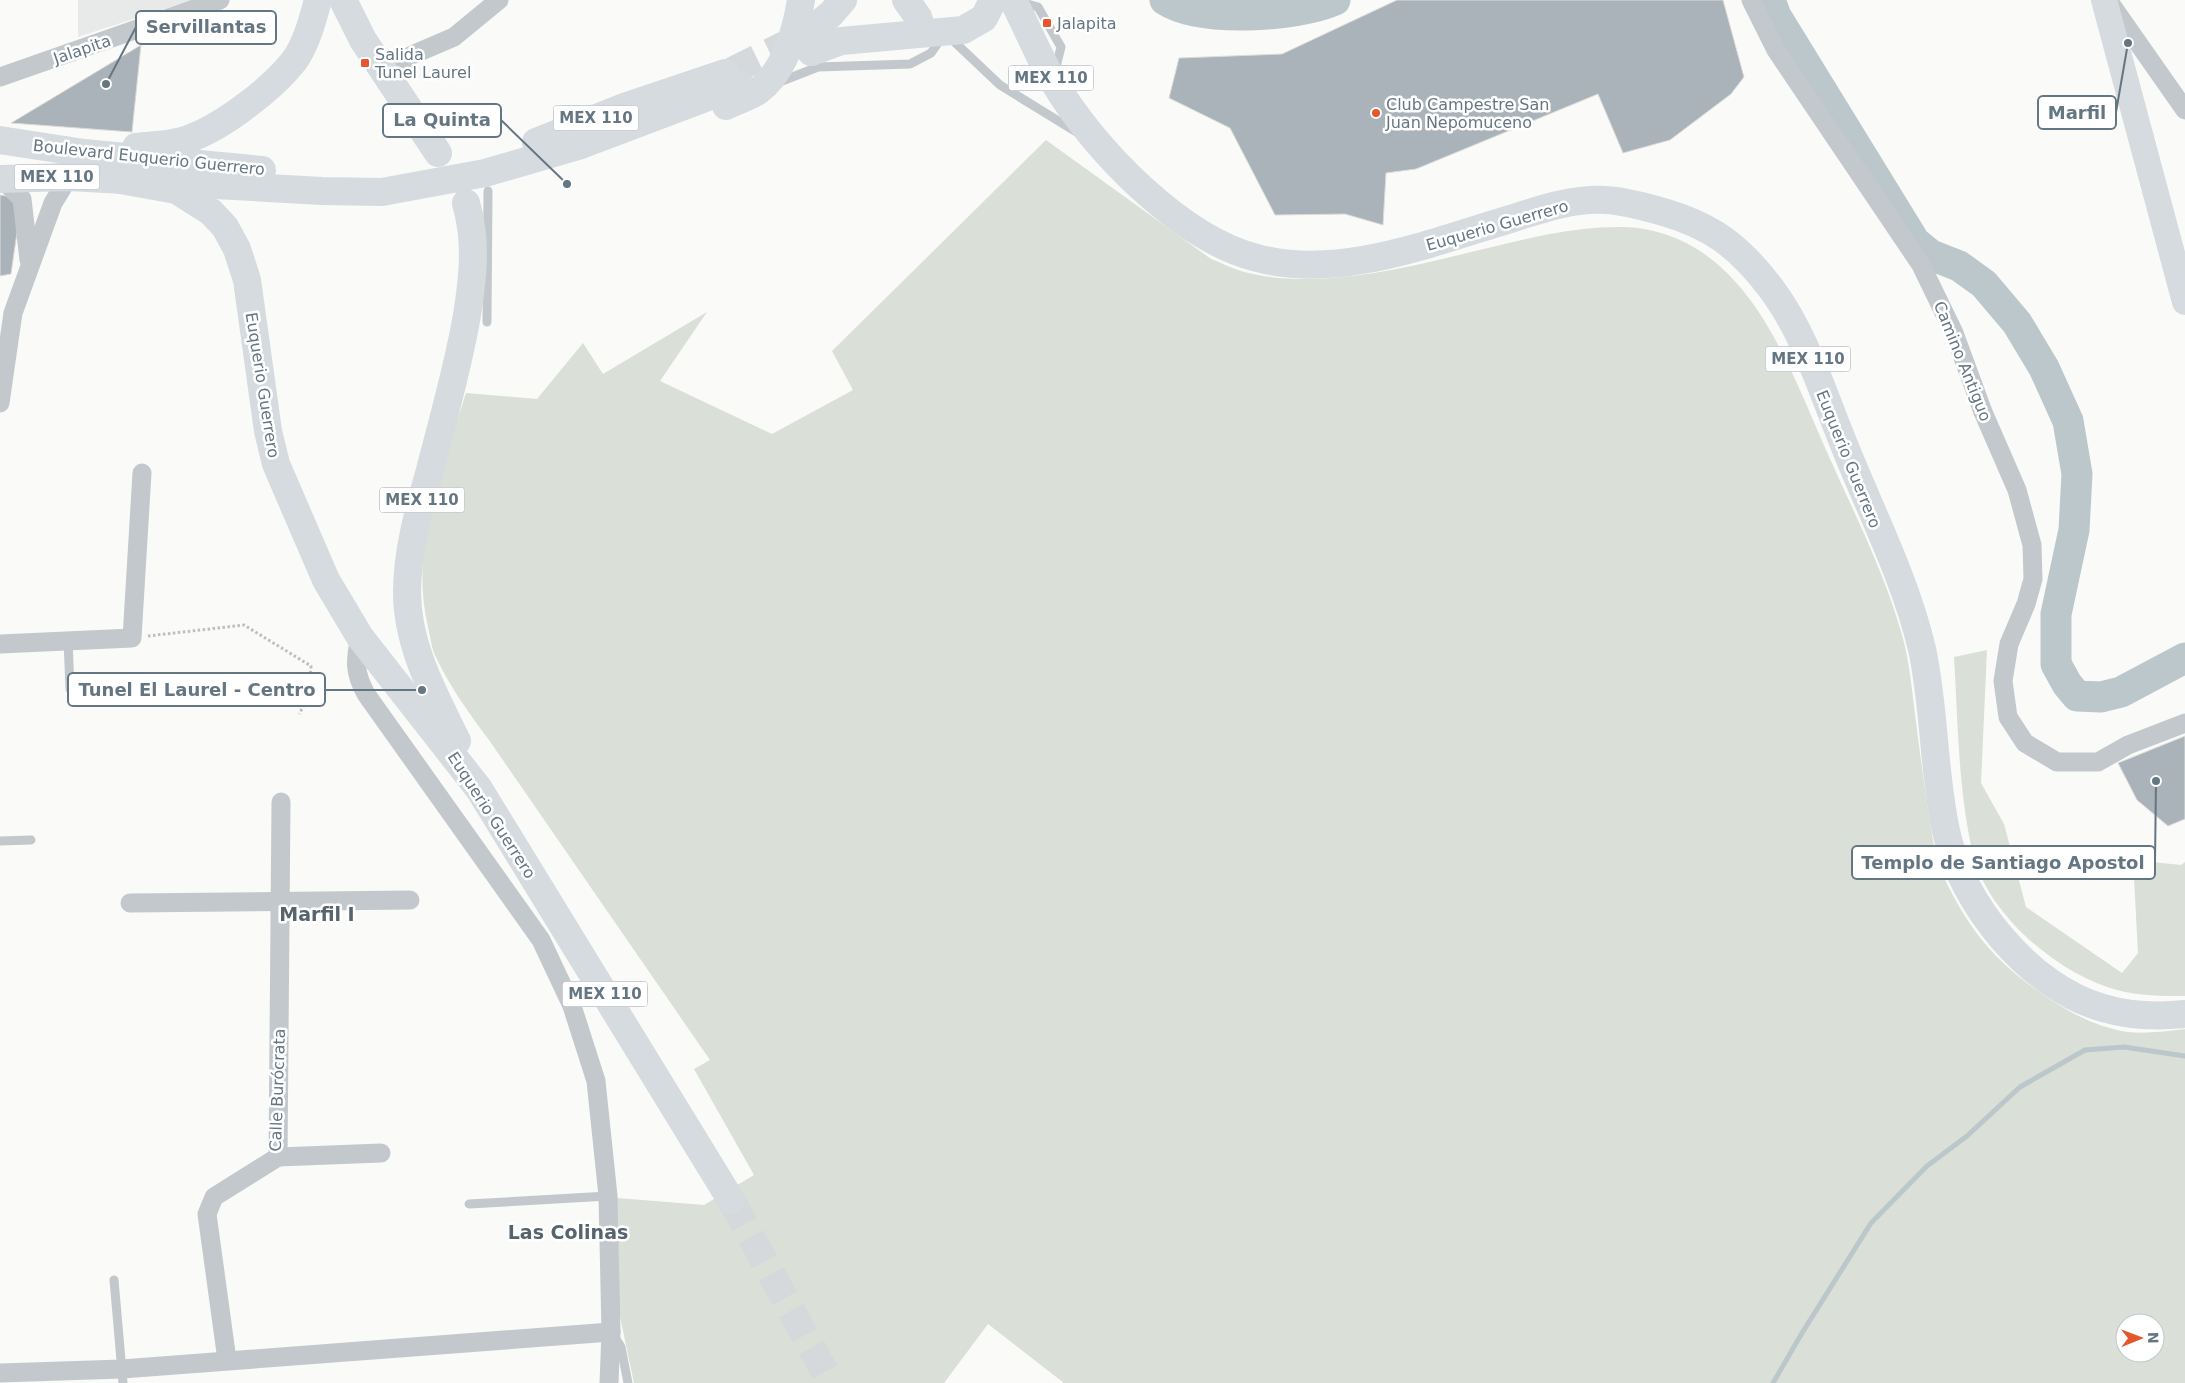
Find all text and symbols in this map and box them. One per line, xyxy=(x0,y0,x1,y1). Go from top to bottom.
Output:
callout: Servillantas xyxy=(136,11,276,44)
place label: Jalapita xyxy=(1056,14,1116,33)
text: Servillantas xyxy=(146,16,266,37)
marker: Jalapita xyxy=(1041,17,1053,29)
street label: Jalapita xyxy=(50,31,113,68)
place label: Salida Tunel Laurel xyxy=(374,45,471,82)
marker: Salida Tunel Laurel xyxy=(359,57,371,69)
road number: MEX 110 xyxy=(1008,66,1094,90)
place label: Club Campestre San Juan Nepomuceno xyxy=(1385,95,1549,132)
callout: Marfil xyxy=(2038,96,2116,129)
text: Marfil xyxy=(2048,102,2106,123)
callout: La Quinta xyxy=(383,104,501,137)
road number: MEX 110 xyxy=(554,106,638,130)
marker: Club Campestre San Juan Nepomuceno xyxy=(1370,107,1382,119)
text: La Quinta xyxy=(393,109,491,130)
street label: Boulevard Euquerio Guerrero xyxy=(32,136,266,179)
road number: MEX 110 xyxy=(15,164,100,190)
street label: Euquerio Guerrero xyxy=(1424,196,1570,255)
street label: Camino Antiguo xyxy=(1930,298,1995,424)
street label: Euquerio Guerrero xyxy=(242,311,283,459)
road number: MEX 110 xyxy=(1766,346,1850,372)
street label: Euquerio Guerrero xyxy=(1812,387,1885,531)
road number: MEX 110 xyxy=(380,488,464,512)
callout: Tunel El Laurel - Centro xyxy=(68,673,325,706)
text: Tunel El Laurel - Centro xyxy=(78,679,316,700)
street label: Euquerio Guerrero xyxy=(444,748,540,882)
callout: Templo de Santiago Apostol xyxy=(1852,846,2155,879)
text: Templo de Santiago Apostol xyxy=(1861,852,2145,873)
district label: Marfil I xyxy=(279,903,355,925)
road number: MEX 110 xyxy=(562,982,648,1006)
street label: Calle Burócrata xyxy=(266,1028,289,1152)
district label: Las Colinas xyxy=(508,1221,628,1243)
north arrow xyxy=(2115,1313,2165,1363)
text: N xyxy=(2145,1332,2161,1344)

